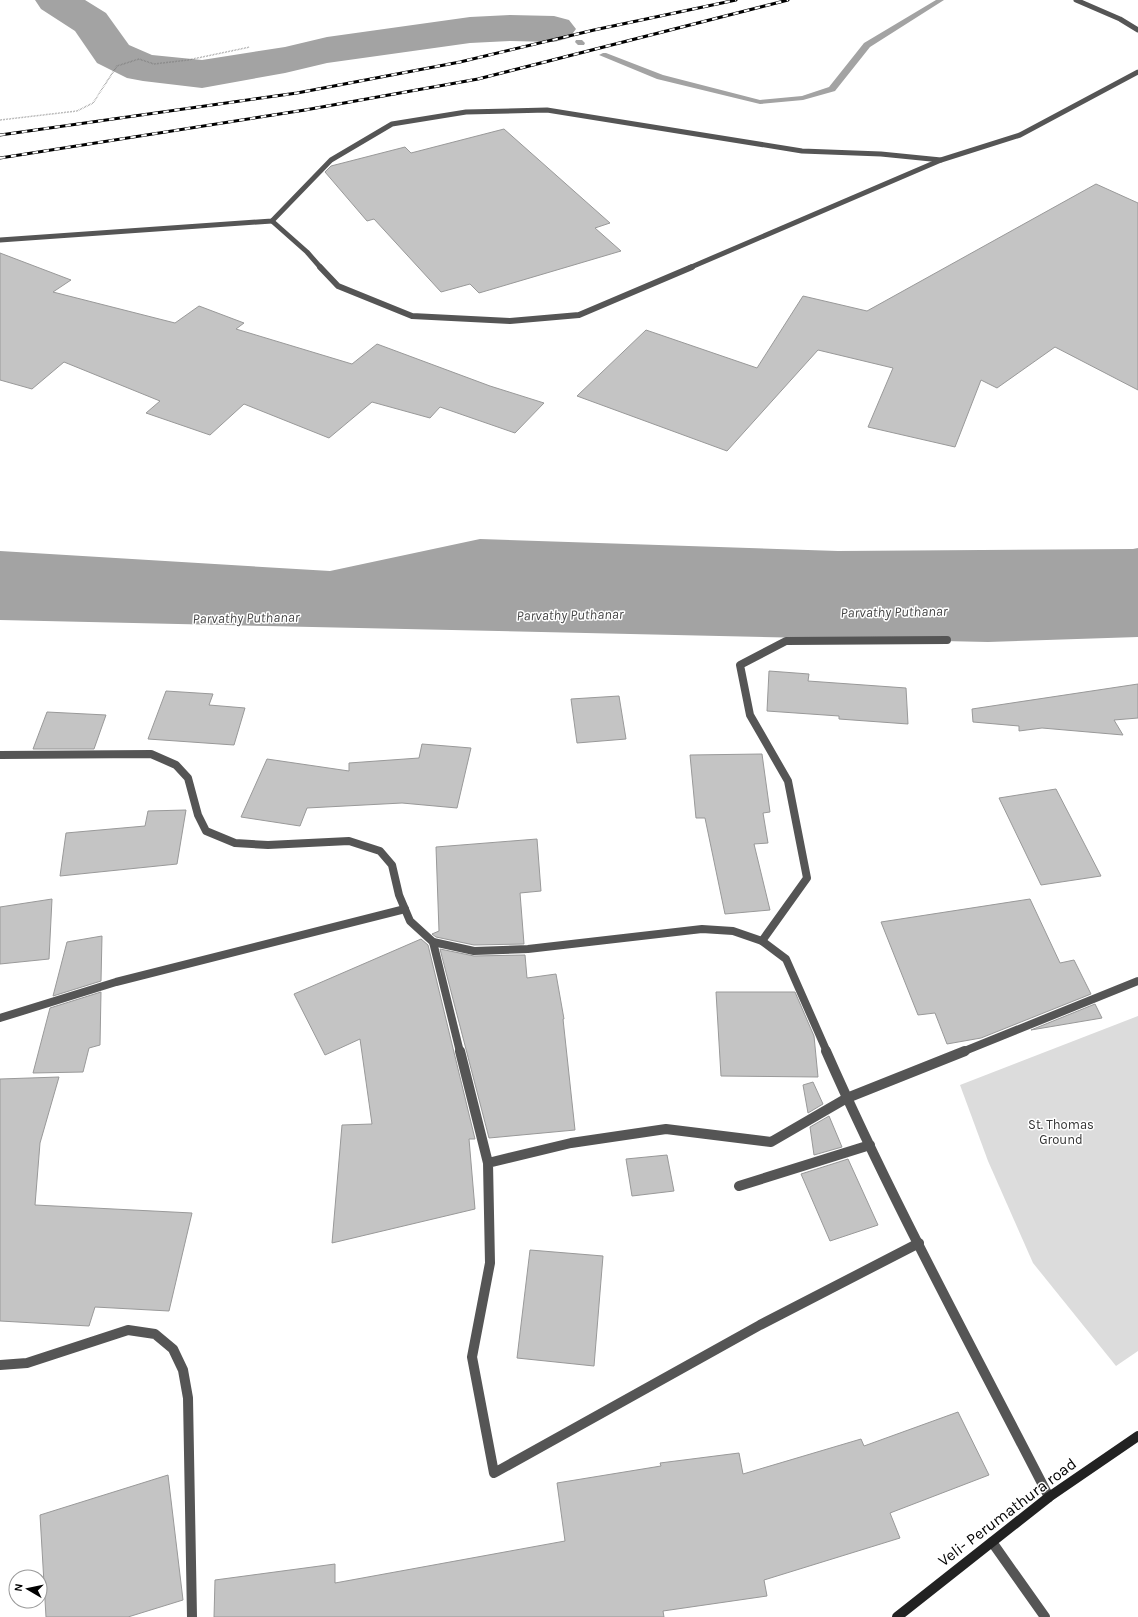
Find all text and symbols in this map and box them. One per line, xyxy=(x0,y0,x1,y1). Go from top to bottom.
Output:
water label: Parvathy Puthanar xyxy=(840,603,949,621)
water label: Parvathy Puthanar xyxy=(516,606,625,624)
water label: Parvathy Puthanar xyxy=(192,609,301,627)
park label: St. Thomas Ground xyxy=(1028,1117,1094,1147)
street label: Veli- Perumathura road xyxy=(934,1454,1080,1570)
north arrow xyxy=(8,1569,48,1609)
text: N xyxy=(12,1583,26,1592)

